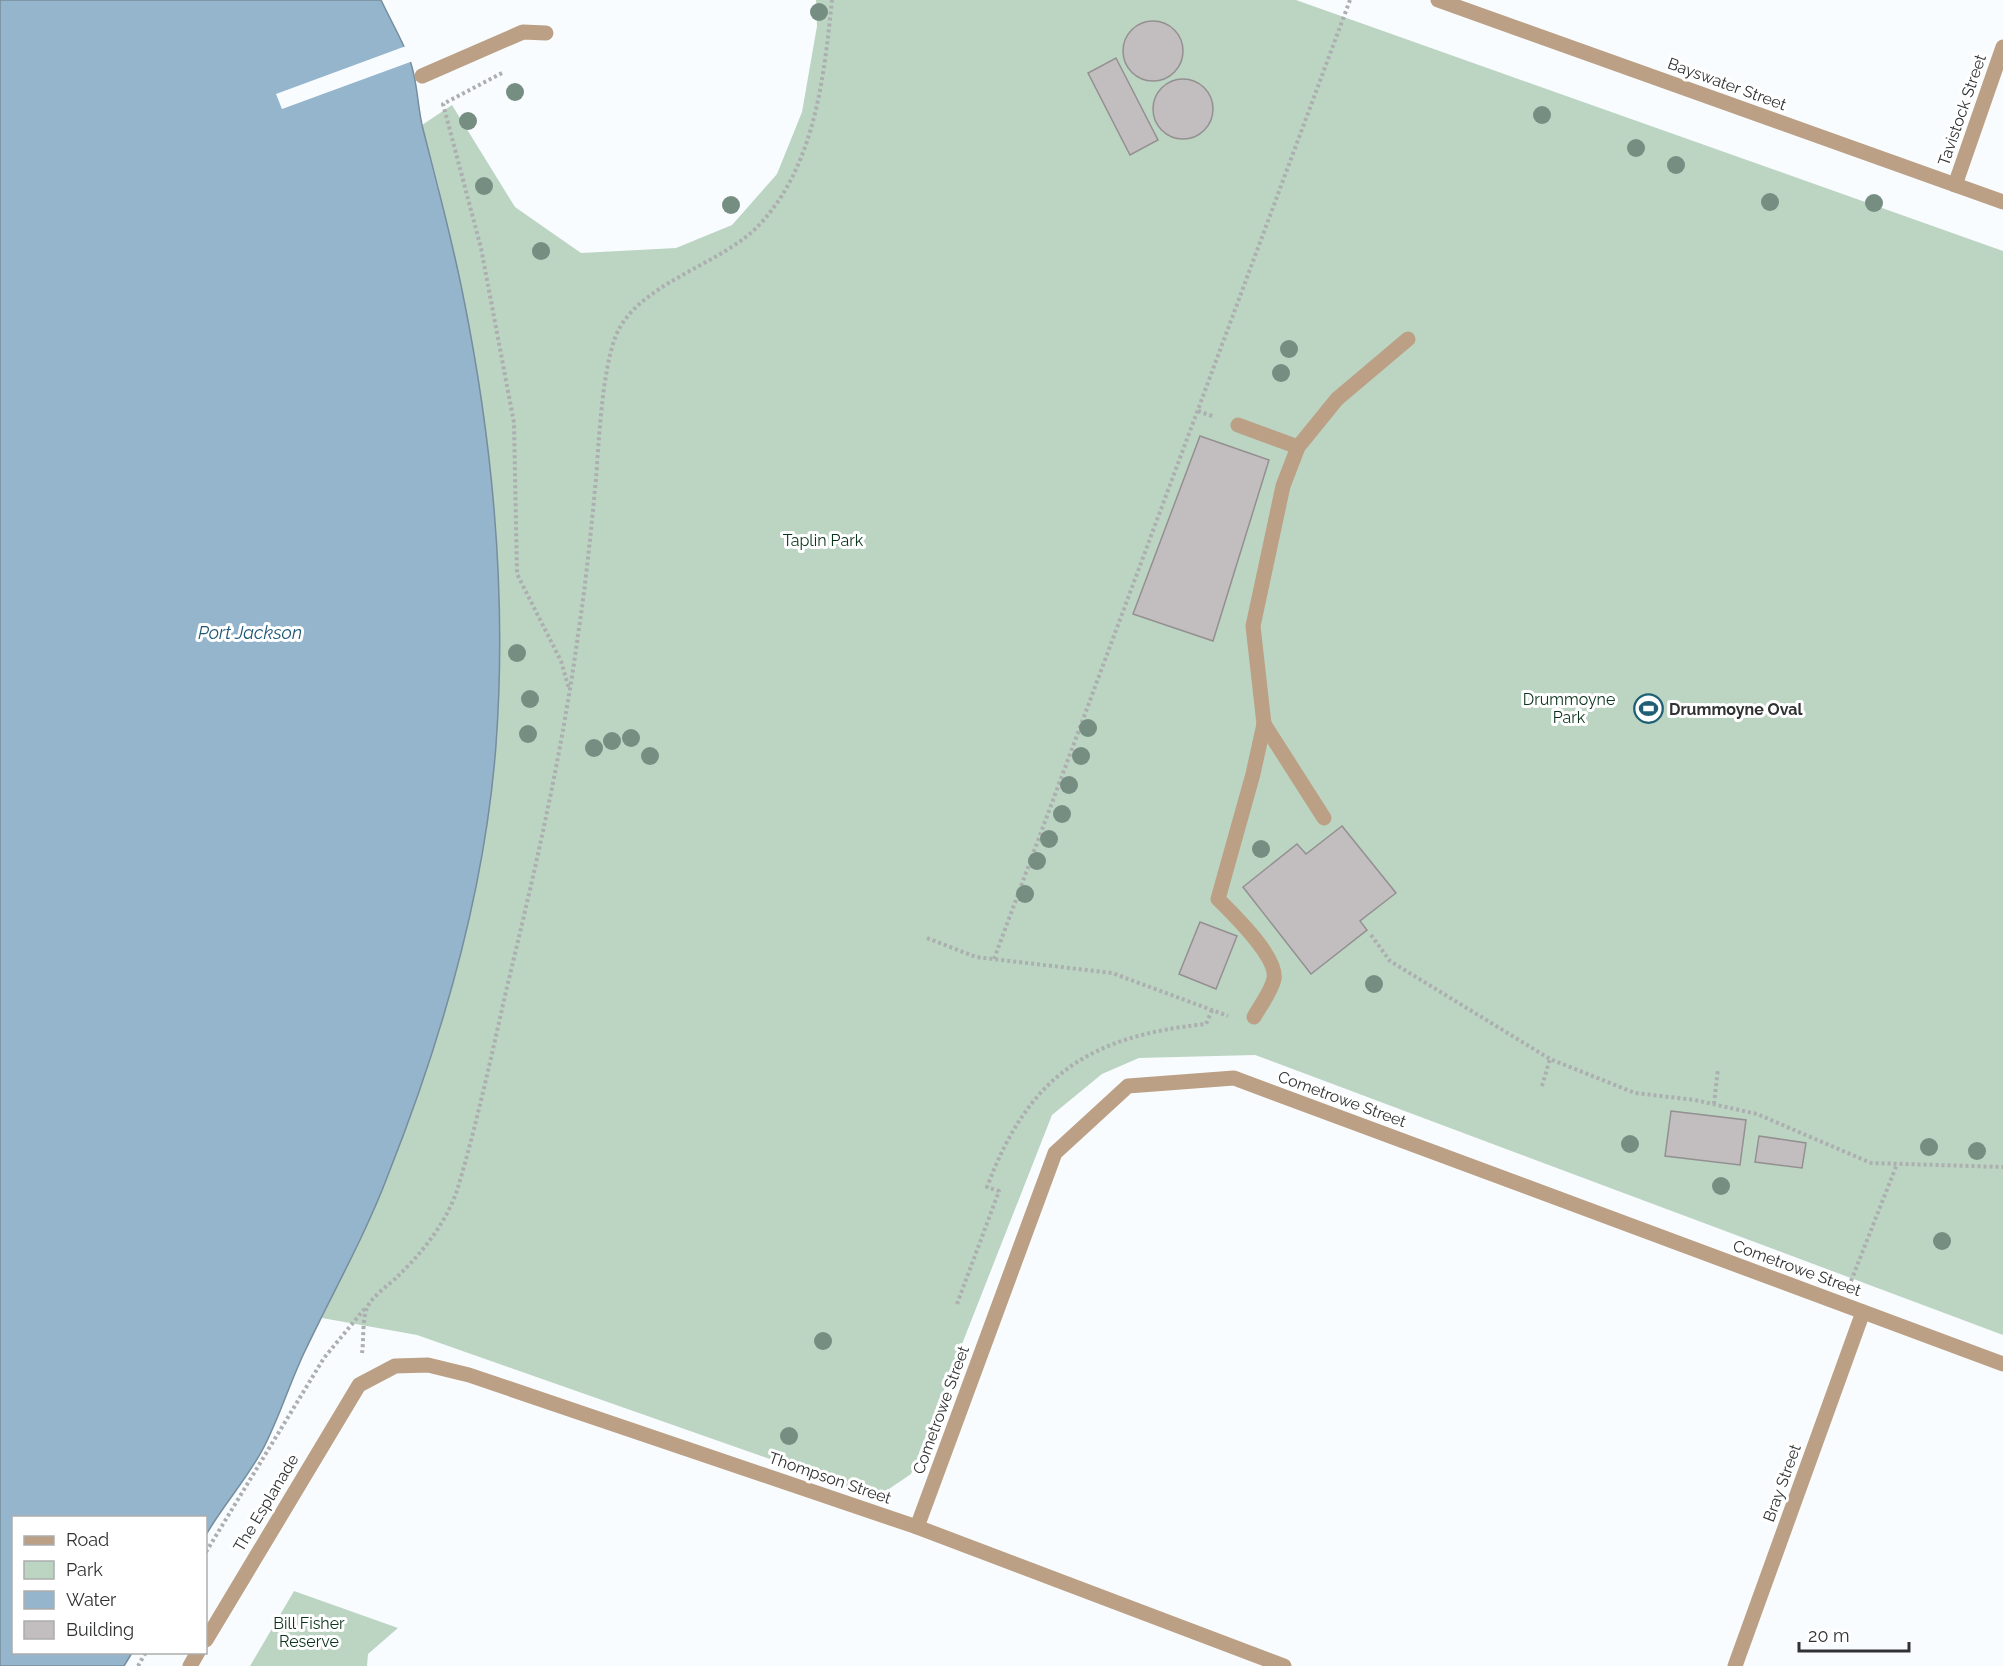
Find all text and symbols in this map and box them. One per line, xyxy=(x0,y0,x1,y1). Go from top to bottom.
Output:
street label: Tavistock Street xyxy=(1934,51,1990,168)
street label: Bayswater Street xyxy=(1665,54,1790,115)
park label: Taplin Park xyxy=(783,531,864,550)
water label: Port Jackson xyxy=(198,622,302,643)
park label: Drummoyne Park xyxy=(1523,690,1615,727)
sports icon: Drummoyne Oval xyxy=(1632,693,1664,725)
place label: Drummoyne Oval xyxy=(1669,700,1803,719)
street label: Cometrowe Street xyxy=(1275,1067,1409,1131)
street label: Cometrowe Street xyxy=(1730,1236,1864,1300)
street label: Cometrowe Street xyxy=(909,1343,973,1477)
street label: Bray Street xyxy=(1759,1441,1805,1524)
street label: Thompson Street xyxy=(766,1448,894,1508)
street label: The Esplanade xyxy=(229,1451,303,1555)
legend xyxy=(12,1516,207,1654)
text: Road xyxy=(66,1529,109,1550)
text: Park xyxy=(66,1559,103,1580)
text: Water xyxy=(66,1589,117,1610)
park label: Bill Fisher Reserve xyxy=(273,1614,345,1651)
scale bar xyxy=(1799,1615,1908,1653)
text: Building xyxy=(66,1619,134,1640)
text: 20 m xyxy=(1808,1625,1850,1646)

